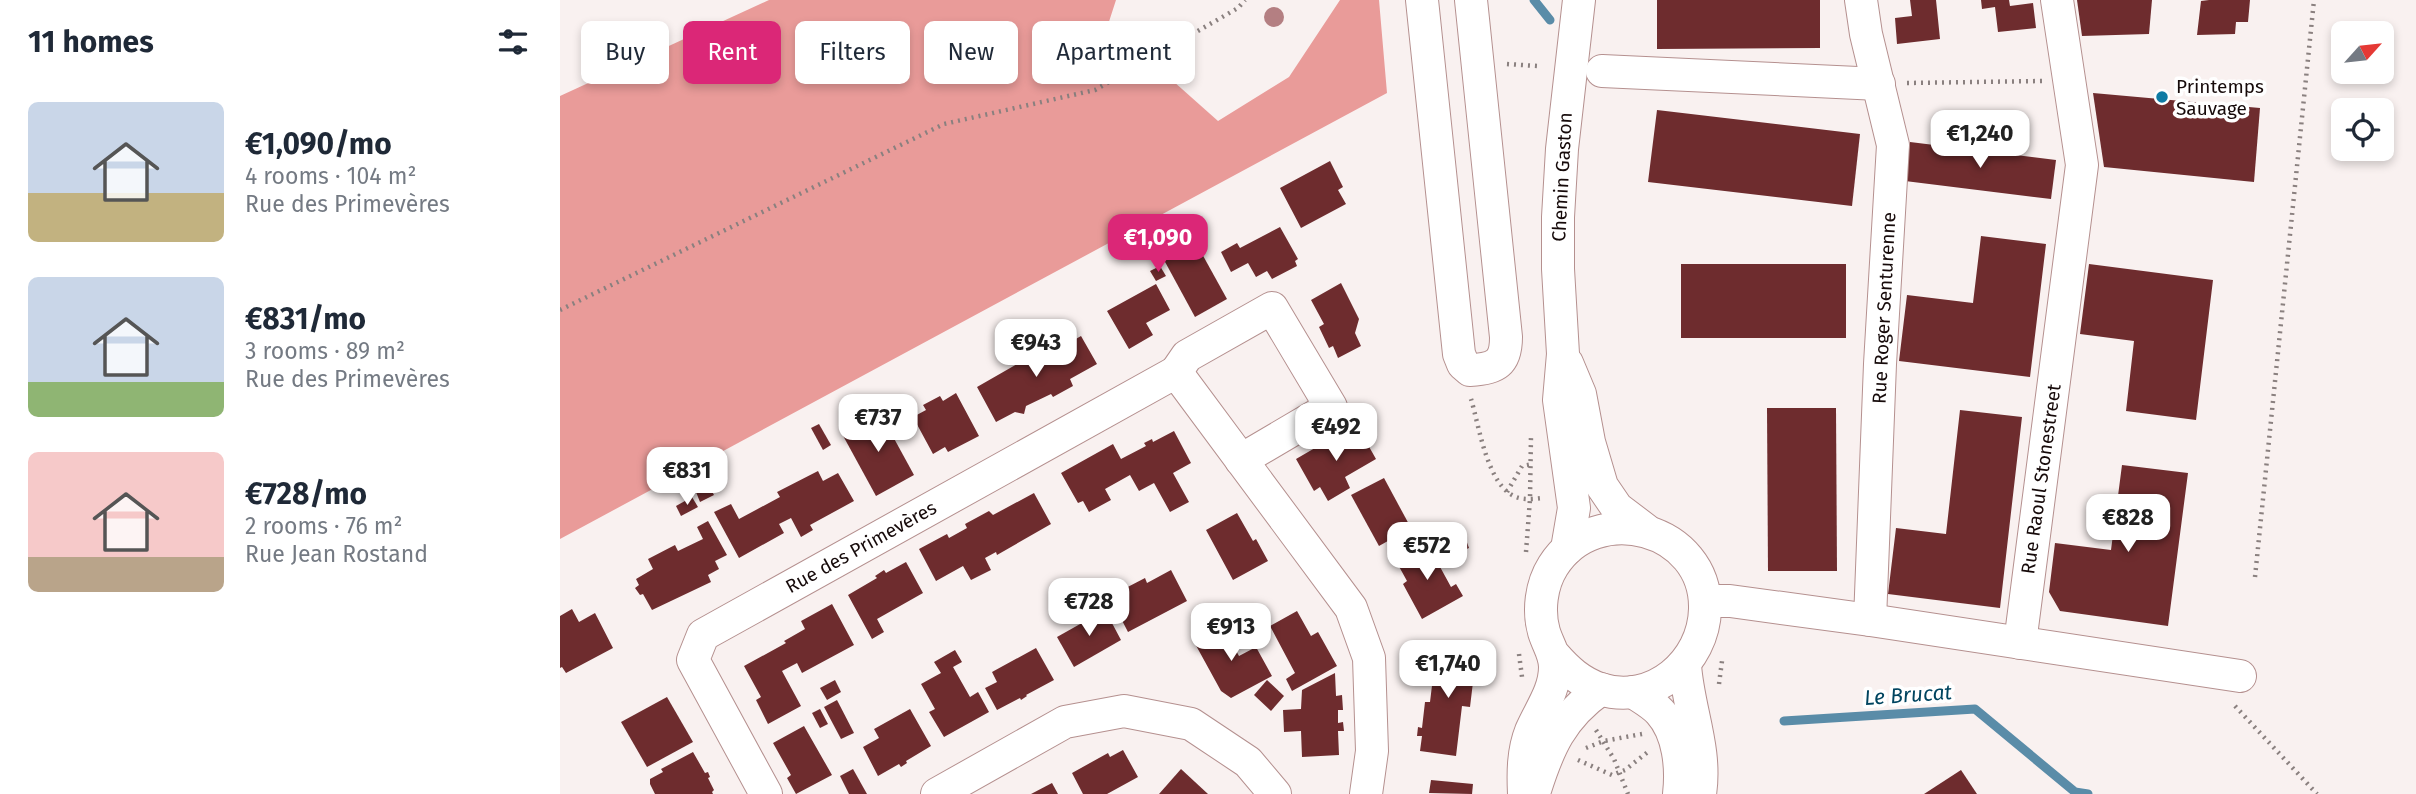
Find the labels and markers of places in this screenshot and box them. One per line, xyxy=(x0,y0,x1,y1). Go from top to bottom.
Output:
place label: Printemps Sauvage xyxy=(2176,75,2264,120)
marker: Printemps Sauvage xyxy=(2154,89,2170,105)
pin: €1,240 xyxy=(1923,110,2037,170)
pin: €1,090 xyxy=(1101,215,1215,274)
pin: €943 xyxy=(995,320,1077,379)
pin: €737 xyxy=(837,394,919,454)
pin: €492 xyxy=(1295,404,1377,463)
pin: €831 xyxy=(646,448,728,507)
pin: €828 xyxy=(2087,494,2169,554)
pin: €572 xyxy=(1386,522,1468,582)
pin: €728 xyxy=(1048,578,1130,638)
pin: €913 xyxy=(1190,604,1272,663)
pin: €1,740 xyxy=(1391,640,1505,700)

